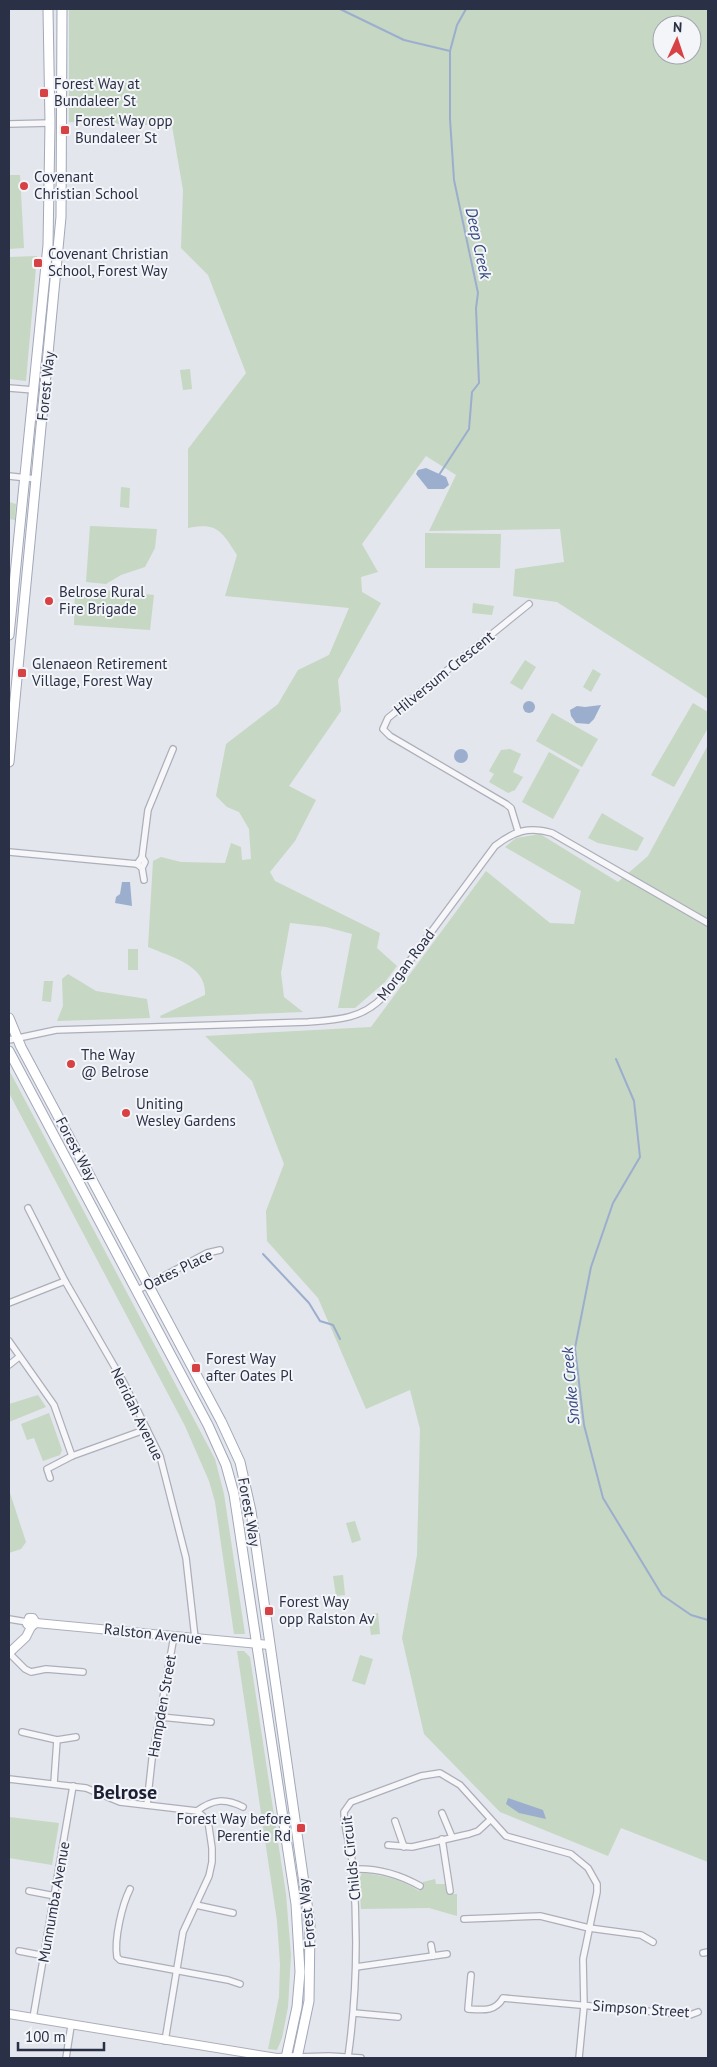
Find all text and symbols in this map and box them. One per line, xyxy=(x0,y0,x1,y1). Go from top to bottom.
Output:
north arrow xyxy=(652,15,702,65)
text: N xyxy=(673,18,683,36)
place label: Forest Way at Bundaleer St xyxy=(54,74,140,110)
marker: Forest Way at Bundaleer St xyxy=(38,87,50,99)
place label: Forest Way opp Bundaleer St xyxy=(75,111,173,147)
marker: Forest Way opp Bundaleer St xyxy=(59,124,71,136)
place label: Covenant Christian School xyxy=(34,167,139,203)
marker: Covenant Christian School xyxy=(18,180,30,192)
water label: Deep Creek xyxy=(462,205,496,281)
place label: Covenant Christian School, Forest Way xyxy=(48,244,168,280)
marker: Covenant Christian School, Forest Way xyxy=(32,257,44,269)
street label: Forest Way xyxy=(32,350,59,422)
place label: Belrose Rural Fire Brigade xyxy=(59,582,145,618)
marker: Belrose Rural Fire Brigade xyxy=(43,595,55,607)
street label: Hilversum Crescent xyxy=(390,626,498,719)
place label: Glenaeon Retirement Village, Forest Way xyxy=(31,654,167,690)
marker: Glenaeon Retirement Village, Forest Way xyxy=(16,667,28,679)
street label: Morgan Road xyxy=(373,925,439,1004)
place label: The Way @ Belrose xyxy=(81,1045,149,1081)
marker: The Way @ Belrose xyxy=(65,1058,77,1070)
place label: Uniting Wesley Gardens xyxy=(136,1094,236,1130)
marker: Uniting Wesley Gardens xyxy=(120,1107,132,1119)
street label: Forest Way xyxy=(52,1113,101,1184)
street label: Oates Place xyxy=(140,1245,216,1294)
water label: Snake Creek xyxy=(557,1345,583,1426)
place label: Forest Way after Oates Pl xyxy=(206,1349,294,1385)
marker: Forest Way after Oates Pl xyxy=(190,1362,202,1374)
street label: Neridah Avenue xyxy=(107,1364,168,1463)
street label: Forest Way xyxy=(234,1476,265,1548)
place label: Forest Way opp Ralston Av xyxy=(279,1592,375,1628)
marker: Forest Way opp Ralston Av xyxy=(263,1605,275,1617)
street label: Ralston Avenue xyxy=(103,1619,203,1648)
street label: Hampden Street xyxy=(143,1653,180,1759)
district label: Belrose xyxy=(93,1779,157,1805)
place label: Forest Way before Perentie Rd xyxy=(177,1809,291,1845)
street label: Childs Circuit xyxy=(337,1815,364,1901)
marker: Forest Way before Perentie Rd xyxy=(295,1822,307,1834)
street label: Munnumba Avenue xyxy=(34,1840,74,1964)
street label: Forest Way xyxy=(293,1877,320,1949)
street label: Simpson Street xyxy=(592,1996,690,2021)
scale bar xyxy=(18,2020,104,2052)
text: 100 m xyxy=(25,2027,66,2046)

